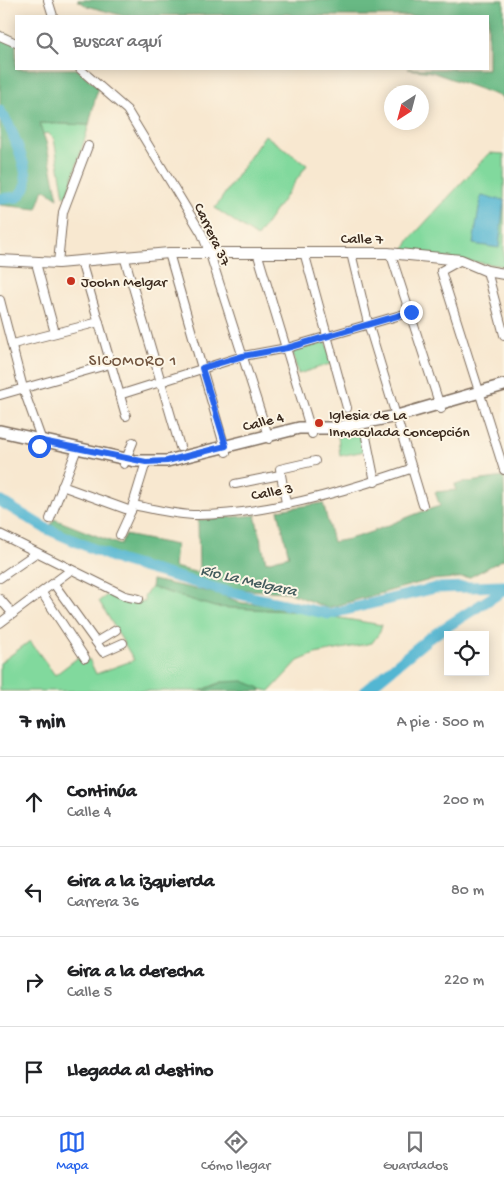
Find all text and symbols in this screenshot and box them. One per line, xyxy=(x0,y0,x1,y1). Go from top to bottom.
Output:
search box xyxy=(15,15,489,70)
icon: search xyxy=(33,29,61,57)
text: Buscar aquí xyxy=(73,31,162,54)
north arrow xyxy=(384,85,429,130)
street label: Carrera 37 xyxy=(189,200,234,270)
street label: Calle 7 xyxy=(341,231,384,249)
place label: Joohn Melgar xyxy=(81,274,169,292)
marker: Joohn Melgar xyxy=(65,275,77,287)
route end xyxy=(400,301,423,324)
district label: SICOMORO 1 xyxy=(89,353,177,372)
place label: Iglesia de La Inmaculada Concepción xyxy=(329,407,470,442)
street label: Calle 4 xyxy=(241,409,286,437)
marker: Iglesia de La Inmaculada Concepción xyxy=(313,417,325,429)
route start xyxy=(28,435,51,458)
street label: Calle 3 xyxy=(250,480,295,505)
water label: Río La Melgara xyxy=(198,562,299,603)
map controls xyxy=(444,631,489,676)
button: locate xyxy=(444,631,489,676)
text: 7 min xyxy=(20,711,65,736)
text: A pie · 500 m xyxy=(397,714,484,733)
text: Continúa xyxy=(67,781,137,804)
icon: ahead xyxy=(20,788,48,816)
text: 200 m xyxy=(443,792,484,811)
text: Calle 4 xyxy=(67,804,111,823)
text: Gira a la izquierda xyxy=(67,871,214,894)
icon: left xyxy=(20,878,48,906)
text: 80 m xyxy=(451,882,484,901)
text: Carrera 36 xyxy=(67,894,139,913)
text: Gira a la derecha xyxy=(67,961,204,984)
icon: right xyxy=(20,968,48,996)
text: 220 m xyxy=(444,972,484,991)
text: Calle 5 xyxy=(67,984,112,1003)
icon: arrive xyxy=(20,1058,48,1086)
text: Llegada al destino xyxy=(67,1060,213,1083)
tab: Mapa xyxy=(56,1128,88,1175)
tab: Cómo llegar xyxy=(201,1128,270,1175)
tab: Guardados xyxy=(383,1128,448,1175)

